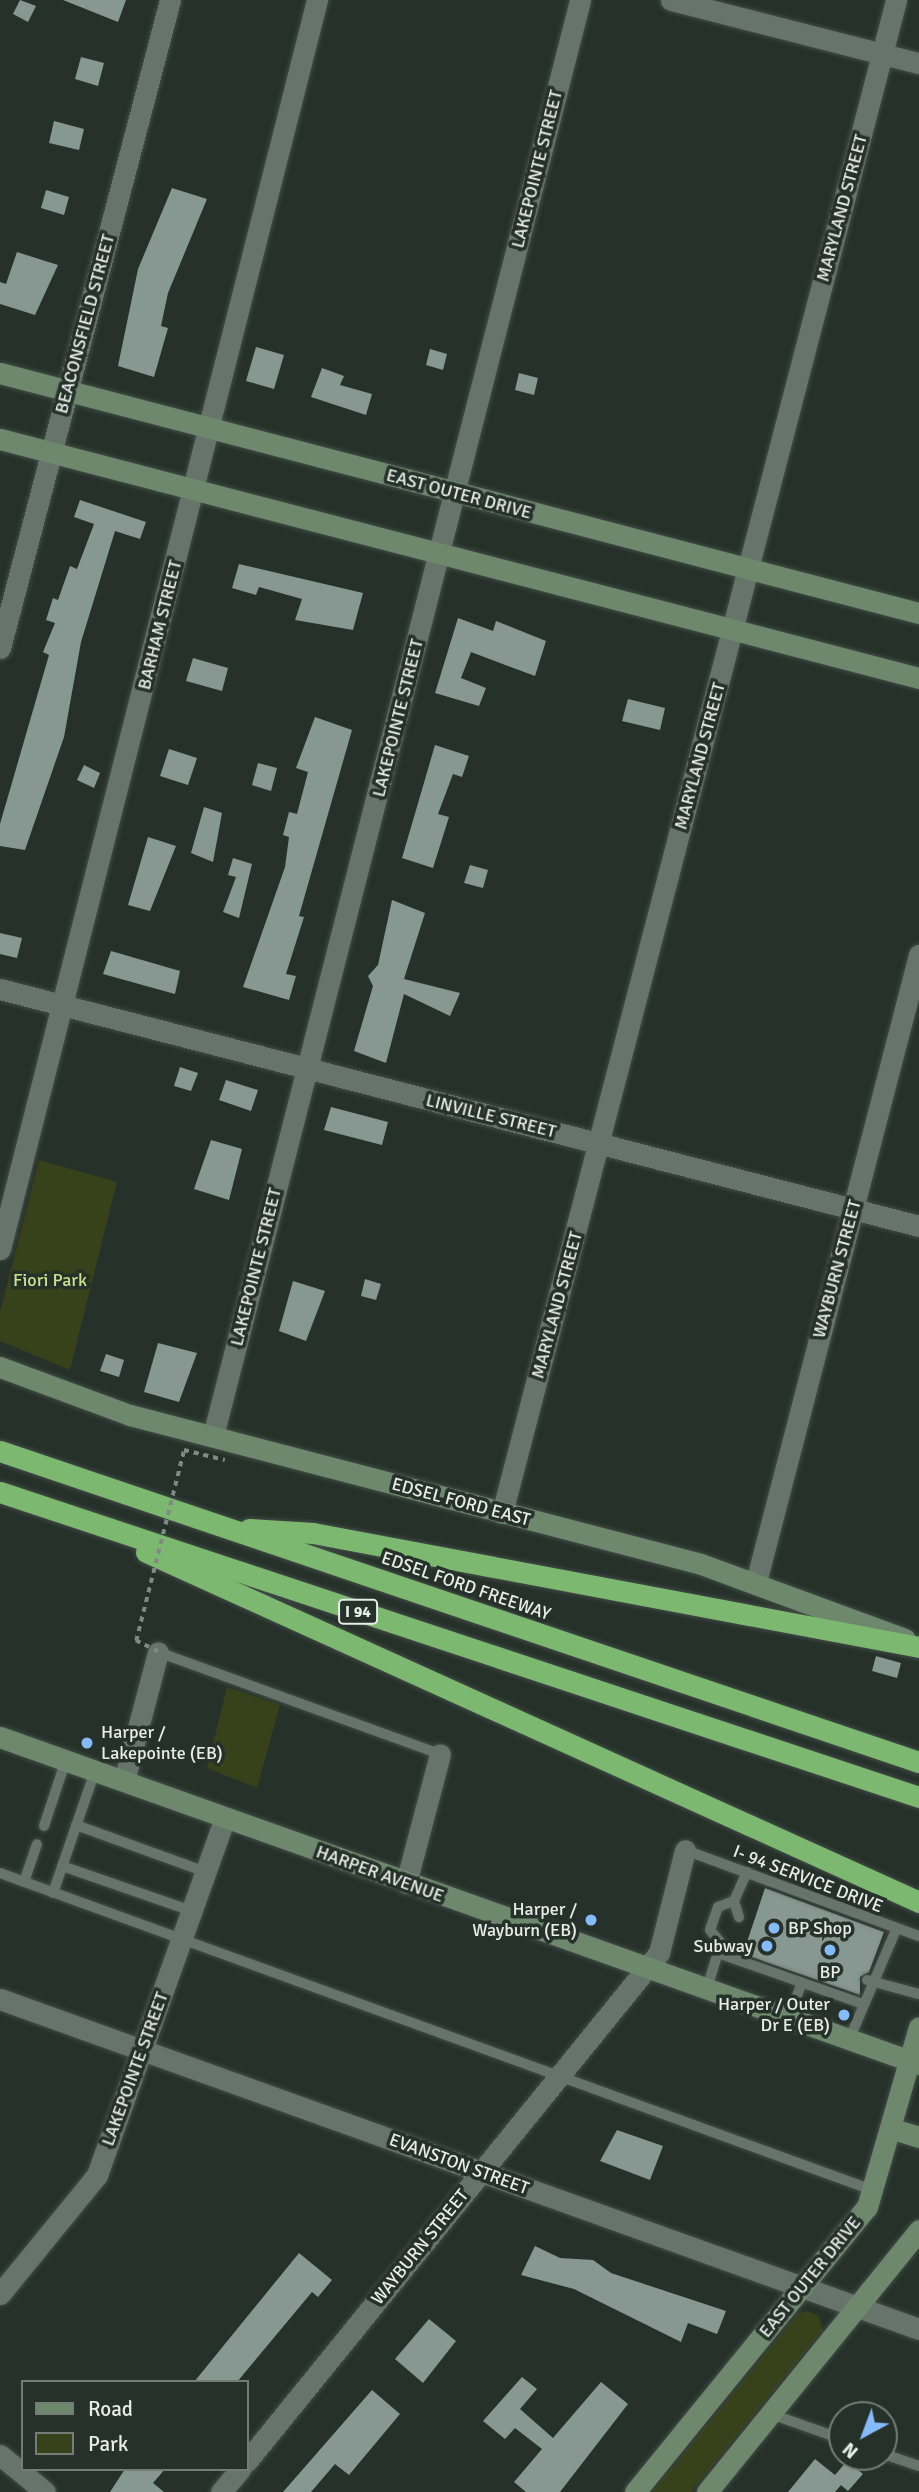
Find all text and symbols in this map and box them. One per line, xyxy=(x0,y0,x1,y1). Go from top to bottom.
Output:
street label: LAKEPOINTE STREET xyxy=(507,88,567,250)
street label: MARYLAND STREET xyxy=(812,132,872,284)
street label: BEACONSFIELD STREET xyxy=(51,232,119,416)
street label: EAST OUTER DRIVE xyxy=(384,464,534,524)
street label: BARHAM STREET xyxy=(133,558,187,692)
street label: LAKEPOINTE STREET xyxy=(368,637,428,799)
street label: MARYLAND STREET xyxy=(670,680,730,832)
street label: LINVILLE STREET xyxy=(424,1089,558,1143)
street label: LAKEPOINTE STREET xyxy=(226,1186,286,1348)
street label: WAYBURN STREET xyxy=(808,1197,866,1341)
street label: MARYLAND STREET xyxy=(527,1229,587,1381)
park label: Fiori Park xyxy=(13,1269,87,1291)
street label: EDSEL FORD EAST xyxy=(389,1473,533,1531)
street label: EDSEL FORD FREEWAY xyxy=(379,1547,553,1625)
road number: I 94 xyxy=(337,1600,379,1624)
place label: Harper / Lakepointe (EB) xyxy=(101,1722,223,1764)
marker: Harper / Lakepointe (EB) xyxy=(79,1735,95,1751)
street label: HARPER AVENUE xyxy=(313,1841,447,1907)
street label: I- 94 SERVICE DRIVE xyxy=(730,1841,886,1917)
place label: Harper / Wayburn (EB) xyxy=(472,1899,577,1941)
marker: Harper / Wayburn (EB) xyxy=(583,1912,599,1928)
place label: BP Shop xyxy=(788,1917,852,1939)
marker: BP Shop xyxy=(766,1920,782,1936)
place label: Subway xyxy=(694,1935,753,1957)
marker: Subway xyxy=(759,1938,775,1954)
marker: BP xyxy=(822,1942,838,1958)
place label: BP xyxy=(819,1961,841,1983)
street label: LAKEPOINTE STREET xyxy=(97,1989,173,2149)
place label: Harper / Outer Dr E (EB) xyxy=(718,1994,830,2036)
marker: Harper / Outer Dr E (EB) xyxy=(836,2007,852,2023)
street label: EVANSTON STREET xyxy=(386,2129,532,2199)
street label: WAYBURN STREET xyxy=(367,2185,473,2309)
street label: EAST OUTER DRIVE xyxy=(755,2212,865,2342)
legend xyxy=(21,2380,248,2471)
text: Road xyxy=(88,2396,133,2422)
north arrow xyxy=(828,2401,898,2471)
text: Park xyxy=(88,2431,128,2457)
text: N xyxy=(838,2437,863,2464)

